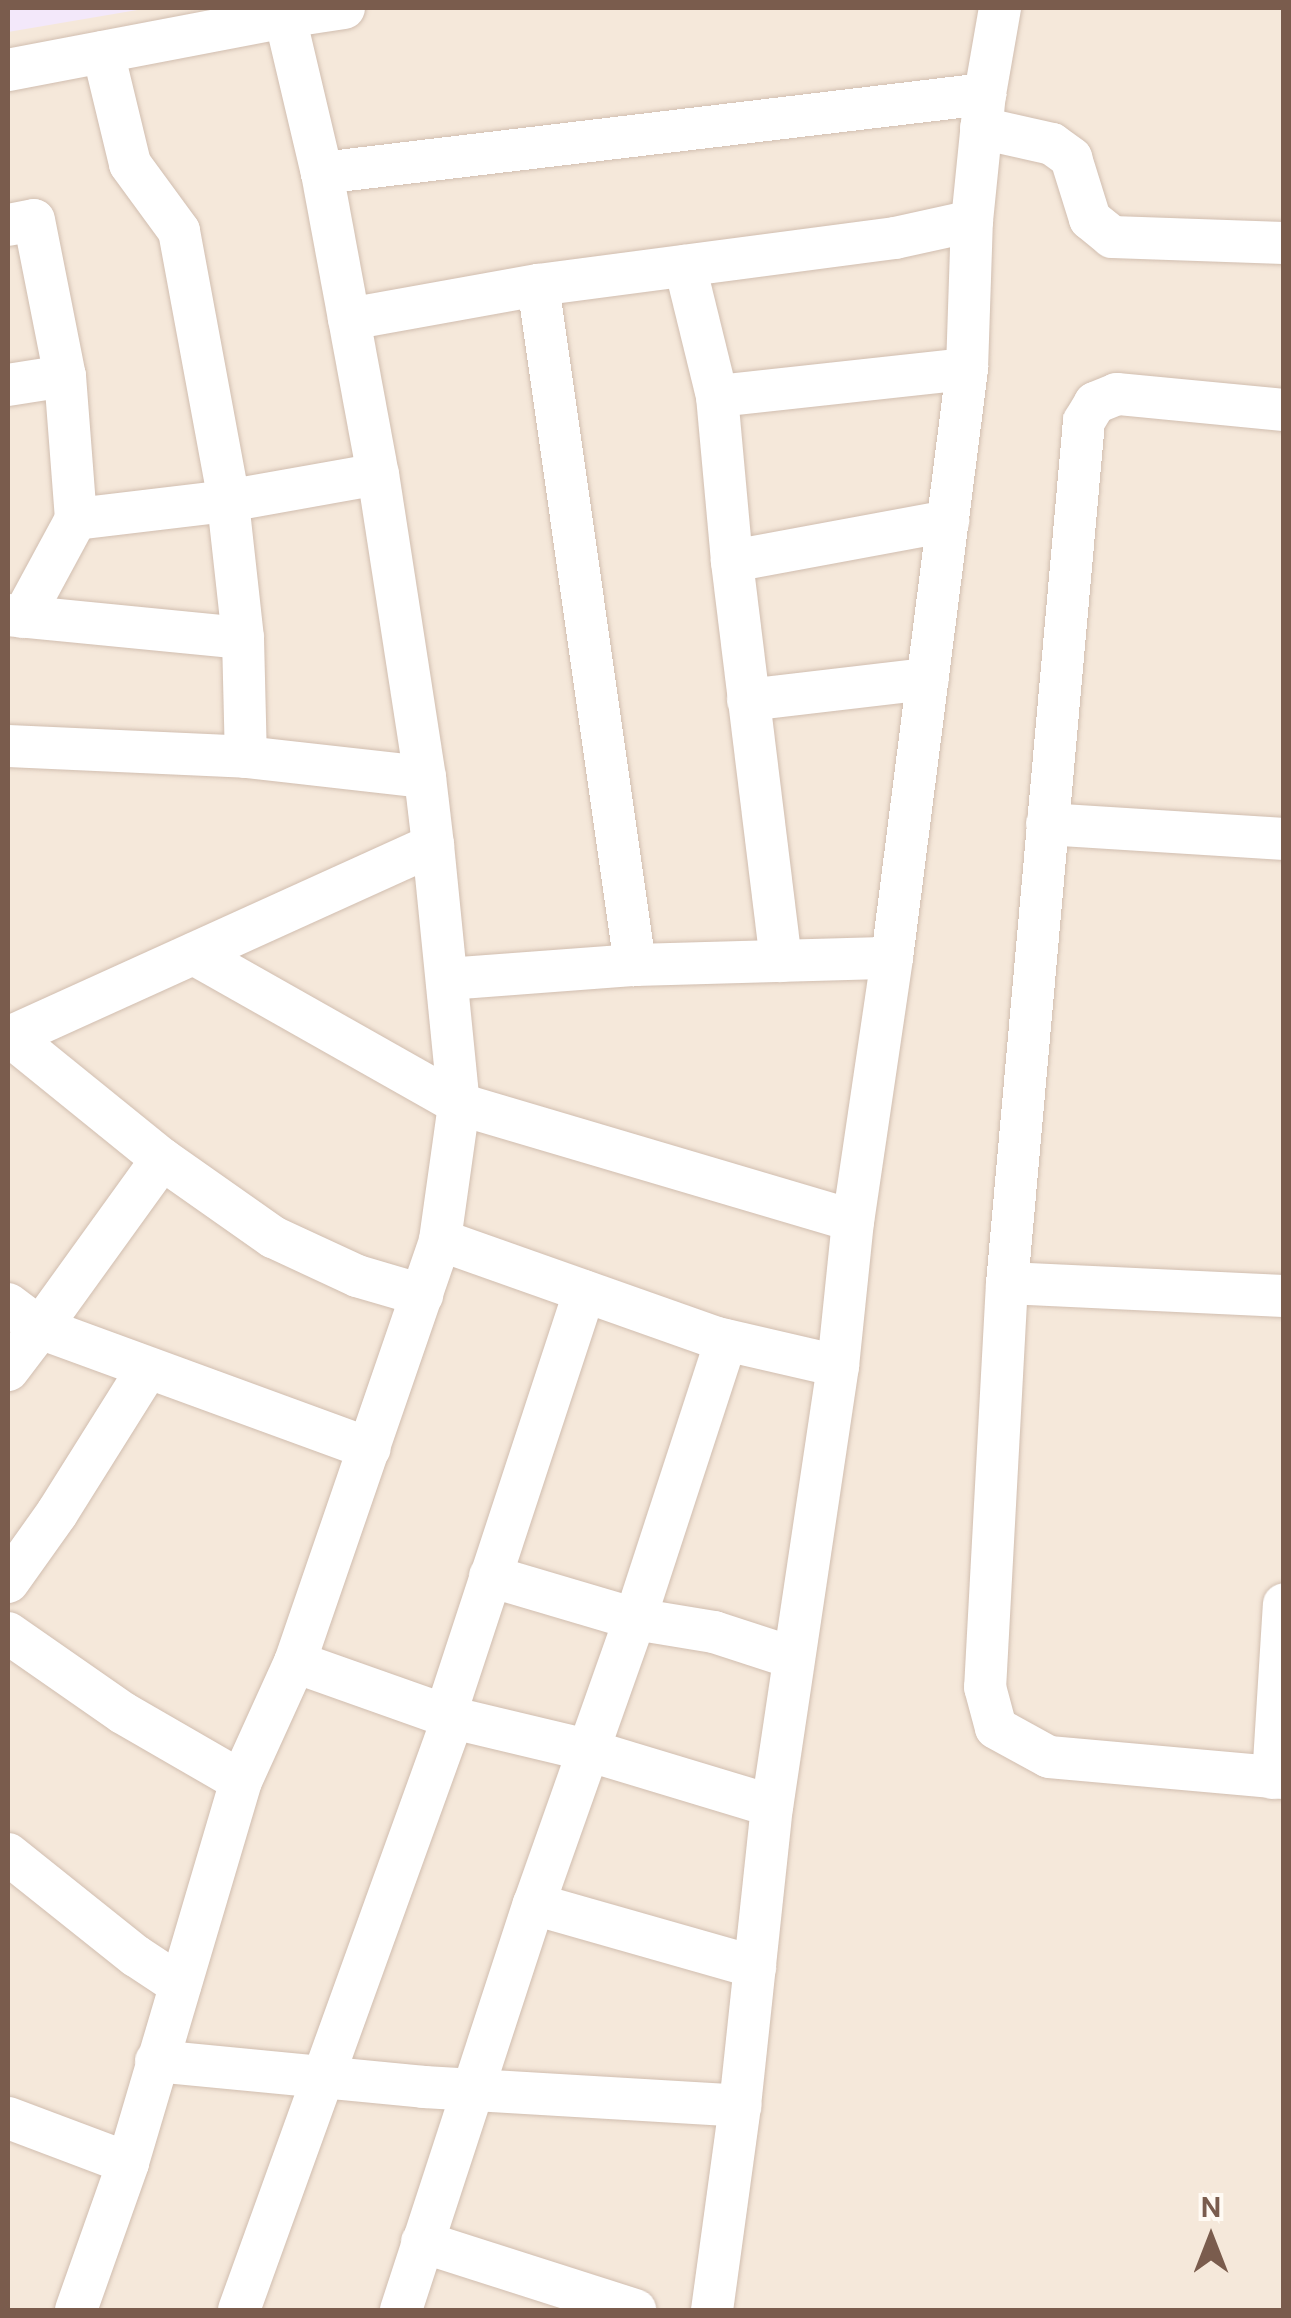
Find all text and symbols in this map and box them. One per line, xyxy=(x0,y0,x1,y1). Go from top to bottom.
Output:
north arrow xyxy=(1161,2188,1261,2288)
text: N xyxy=(1201,2189,1221,2226)

